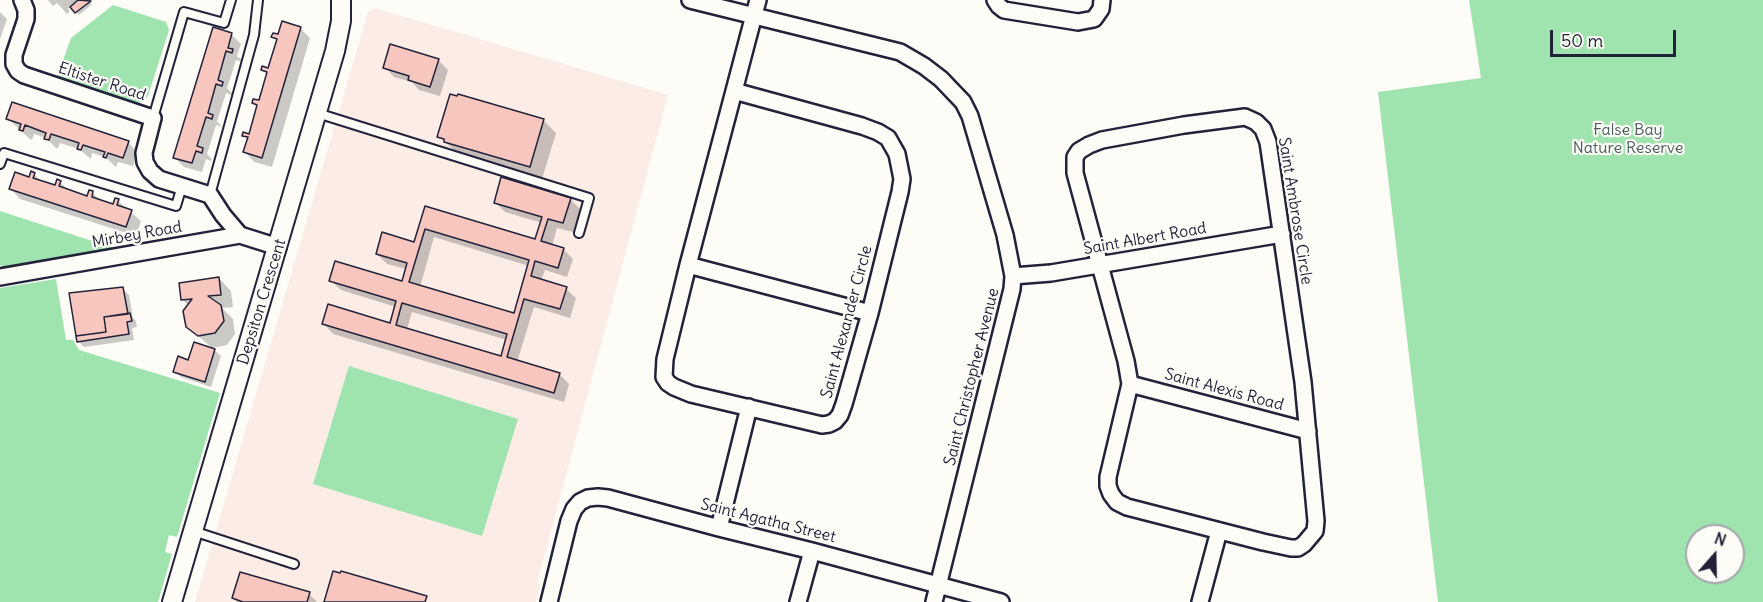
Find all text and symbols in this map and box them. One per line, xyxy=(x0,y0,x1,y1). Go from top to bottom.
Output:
scale bar xyxy=(1553,18,1679,56)
text: 50 m xyxy=(1561,29,1603,52)
street label: Eltister Road xyxy=(56,59,148,105)
park label: False Bay Nature Reserve xyxy=(1573,120,1683,158)
street label: Saint Ambrose Circle xyxy=(1274,136,1316,286)
street label: Mirbey Road xyxy=(91,218,183,252)
street label: Saint Albert Road xyxy=(1082,219,1208,259)
street label: Depsiton Crescent xyxy=(234,237,290,367)
street label: Saint Alexander Circle xyxy=(817,243,877,401)
street label: Saint Christopher Avenue xyxy=(941,286,1003,468)
street label: Saint Alexis Road xyxy=(1162,365,1286,415)
street label: Saint Agatha Street xyxy=(698,495,838,547)
north arrow xyxy=(1685,524,1745,584)
text: N xyxy=(1712,528,1729,550)

